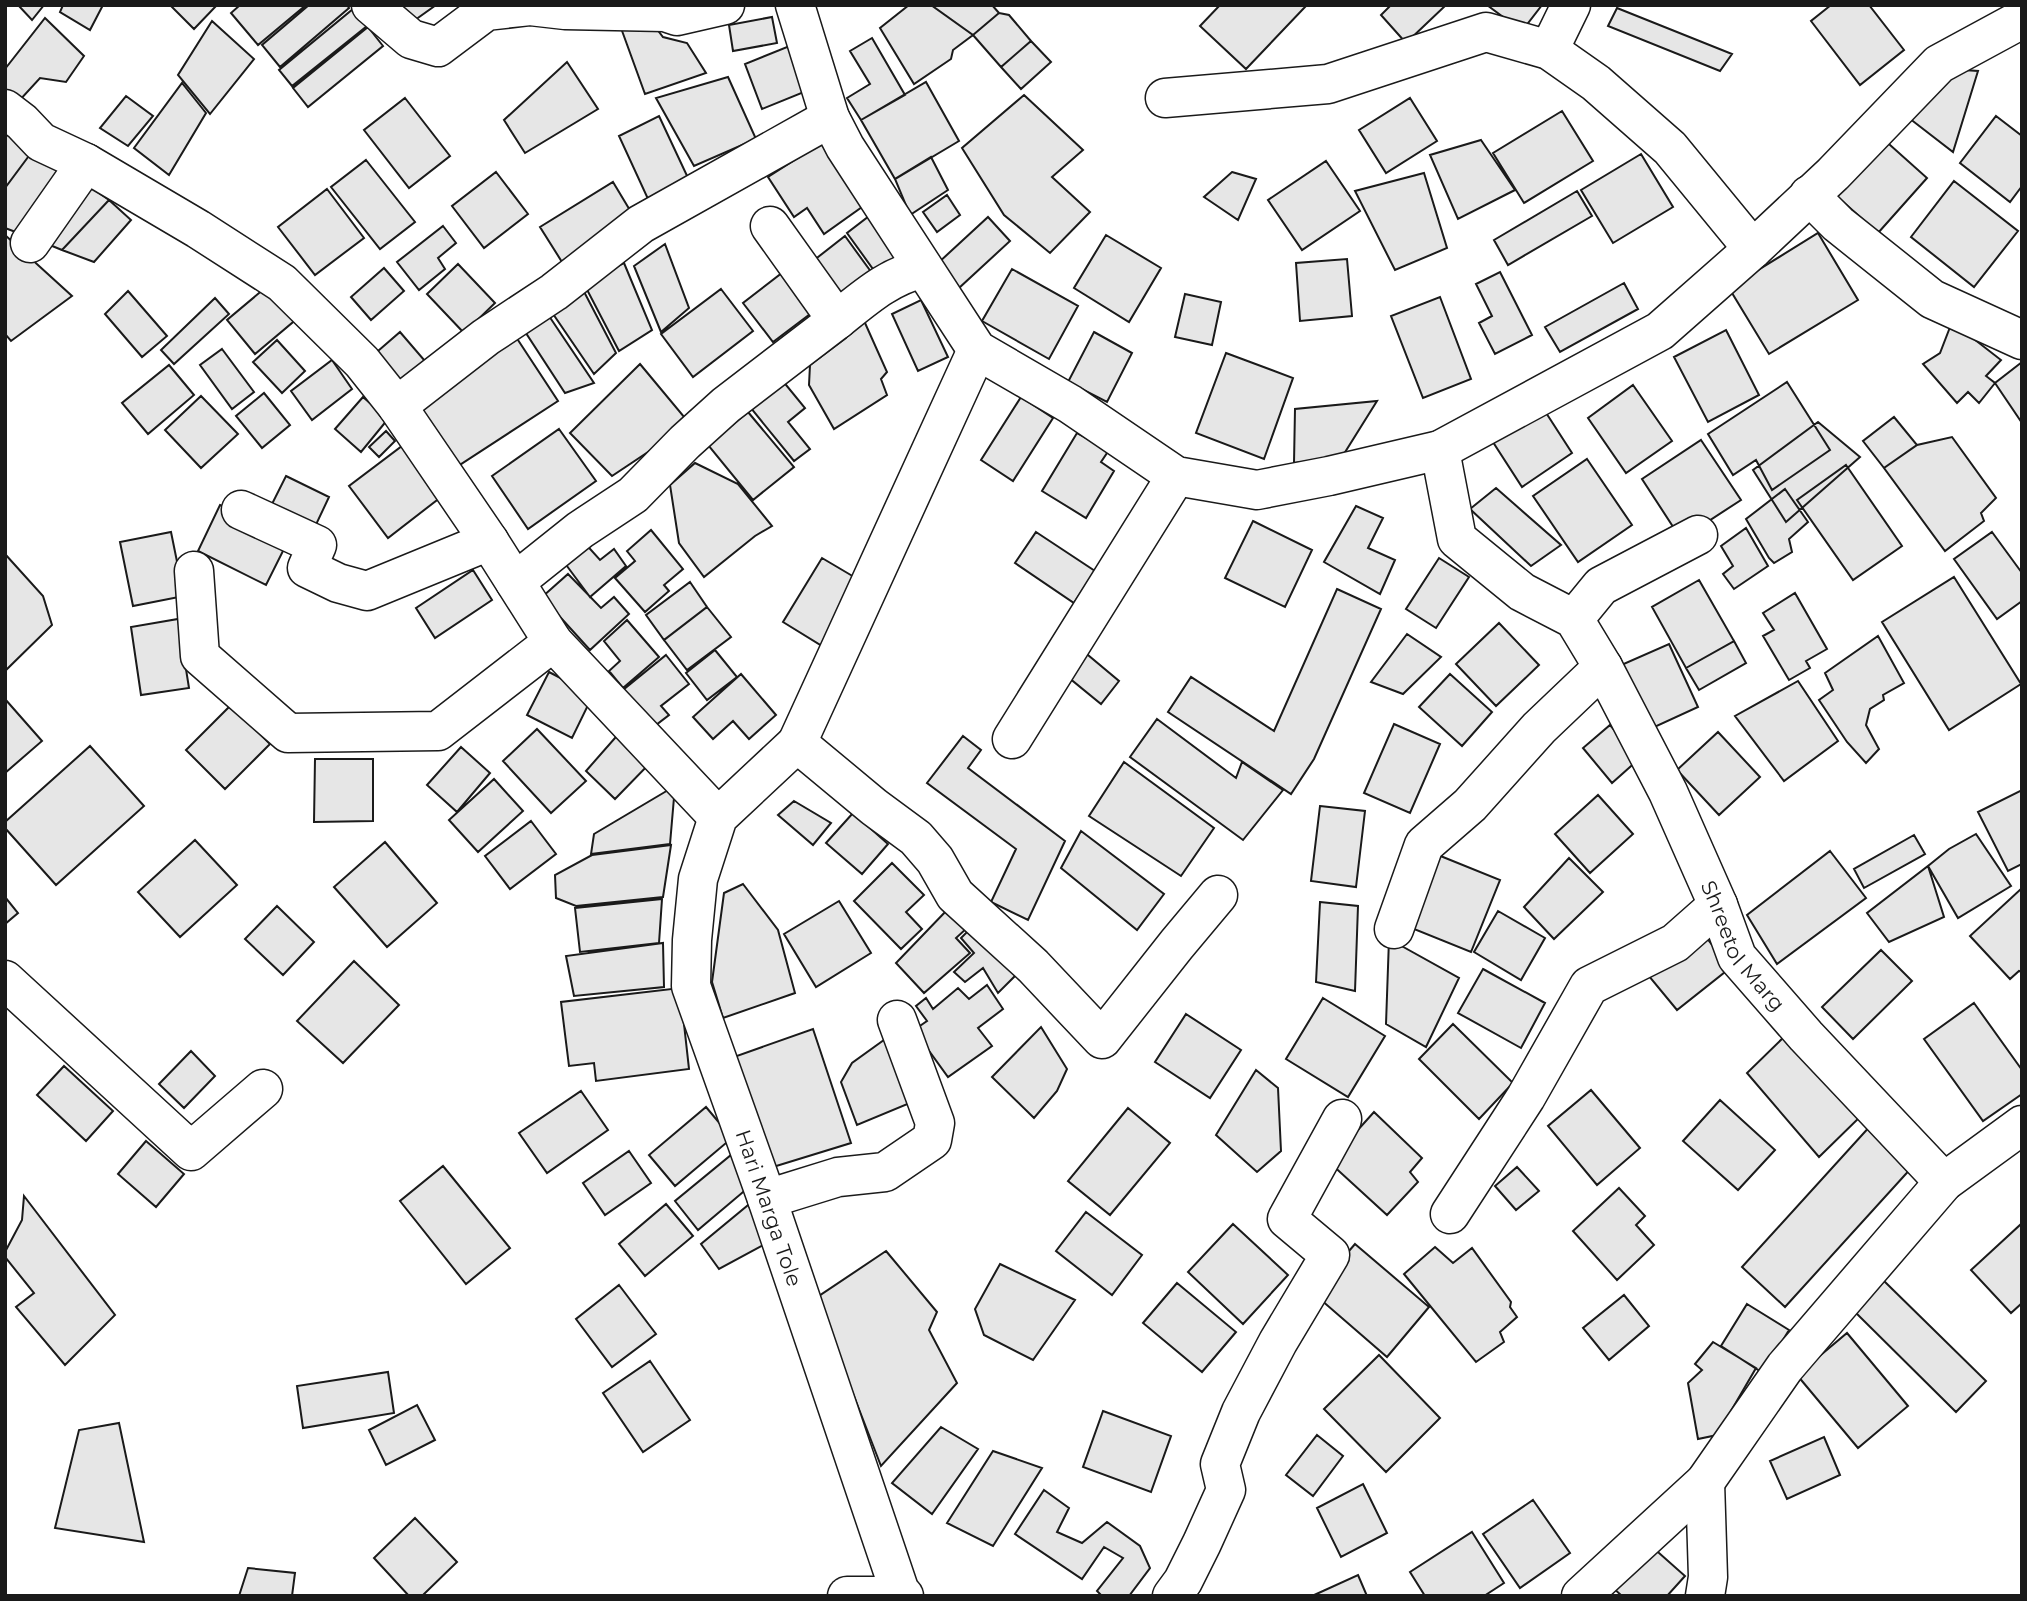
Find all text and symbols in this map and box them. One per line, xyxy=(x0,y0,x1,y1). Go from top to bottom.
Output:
street label: Shreetol Marg xyxy=(1696,876,1791,1016)
street label: Hari Marga Tole xyxy=(730,1126,808,1290)

